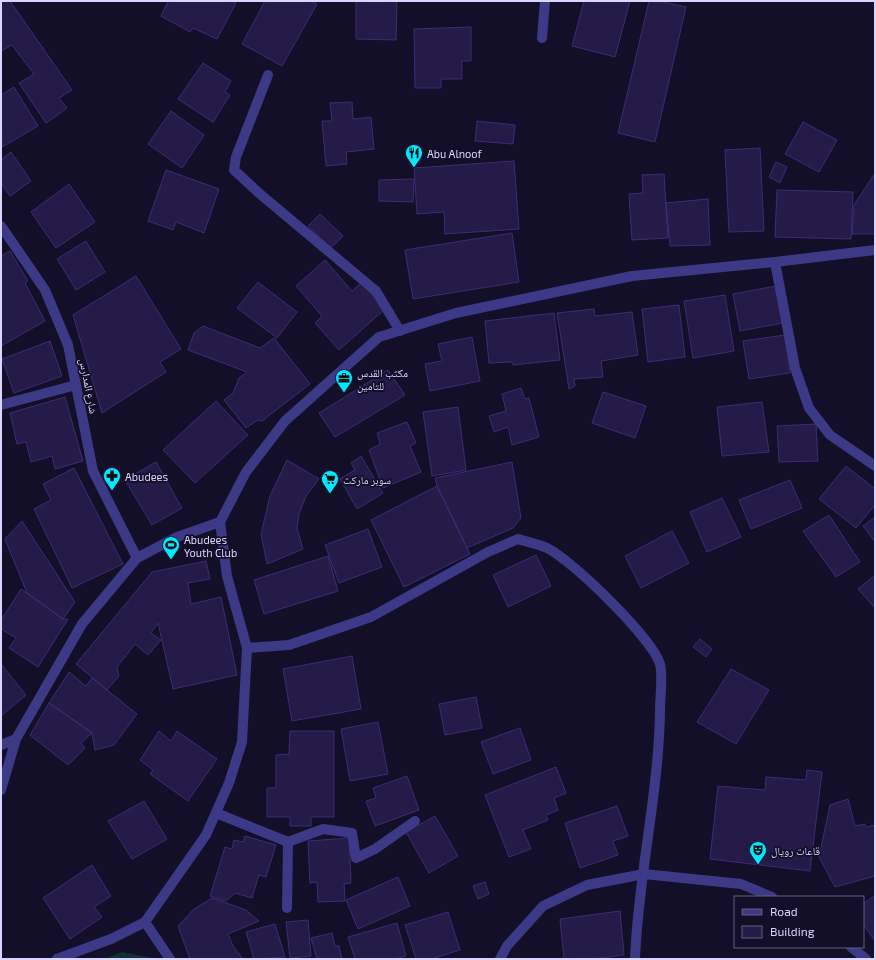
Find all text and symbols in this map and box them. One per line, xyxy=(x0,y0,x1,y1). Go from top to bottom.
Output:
restaurant icon: Abu Alnoof xyxy=(404,143,424,168)
place label: Abu Alnoof xyxy=(427,147,483,160)
street label: شارع المدارس xyxy=(76,357,101,415)
place label: مكتب القدس للتامين xyxy=(357,366,408,393)
office icon: مكتب القدس للتامين xyxy=(334,368,354,393)
pharmacy icon: Abudees xyxy=(102,466,122,491)
supermarket icon: سوبر ماركت xyxy=(320,469,340,494)
place label: Abudees xyxy=(125,470,168,483)
place label: سوبر ماركت xyxy=(343,473,391,486)
place label: Abudees Youth Club xyxy=(184,533,237,559)
sports icon: Abudees Youth Club xyxy=(161,535,181,560)
theatre icon: قاعات رويال xyxy=(748,840,768,865)
place label: قاعات رويال xyxy=(771,844,821,858)
legend xyxy=(734,896,864,948)
text: Road xyxy=(770,904,798,918)
text: Building xyxy=(770,924,815,938)

